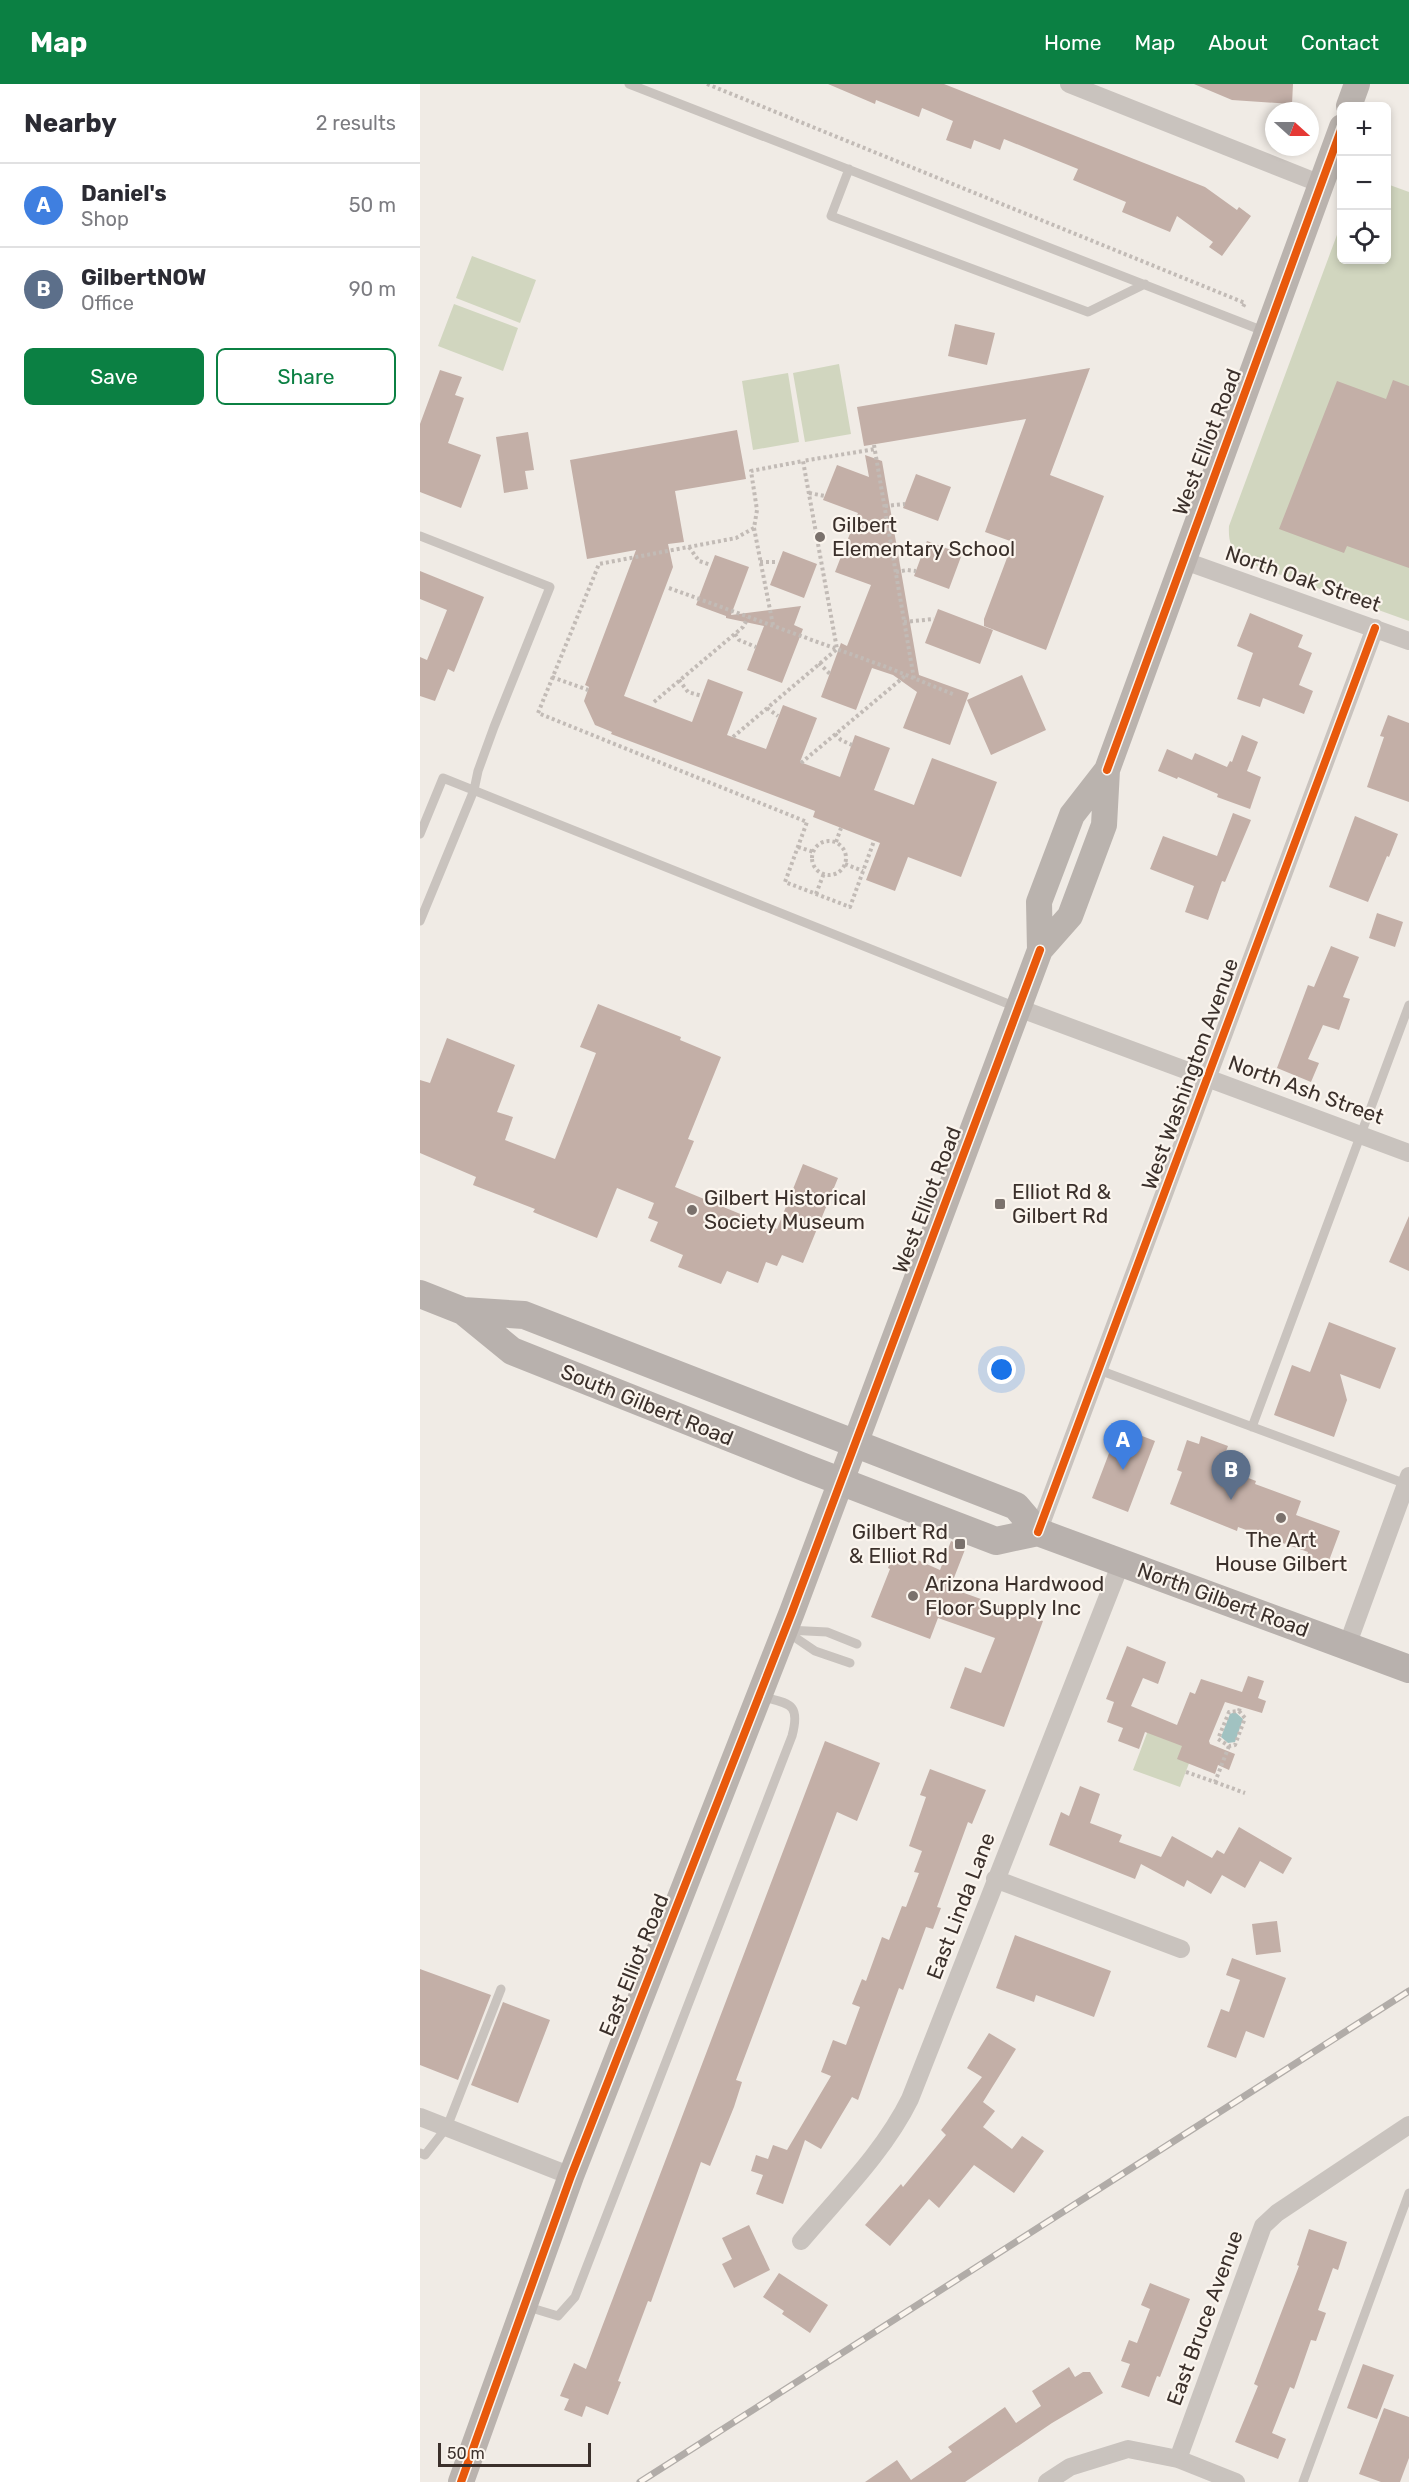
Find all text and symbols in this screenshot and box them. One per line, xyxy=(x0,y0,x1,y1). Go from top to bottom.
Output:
text: Map xyxy=(30,26,87,59)
text: Home xyxy=(1044,30,1101,55)
text: Map xyxy=(1134,30,1175,55)
text: About xyxy=(1208,30,1268,55)
text: Contact xyxy=(1301,30,1379,55)
north arrow xyxy=(1265,102,1319,156)
map controls xyxy=(1337,102,1391,264)
button: + xyxy=(1337,102,1391,156)
text: Nearby xyxy=(24,108,117,139)
text: 2 results xyxy=(316,111,396,135)
button: − xyxy=(1337,156,1391,210)
text: Daniel's xyxy=(81,180,167,207)
text: A xyxy=(36,193,51,217)
text: 50 m xyxy=(349,193,396,217)
text: Shop xyxy=(81,207,129,231)
button: locate xyxy=(1337,210,1391,264)
text: GilbertNOW xyxy=(81,264,206,291)
text: B xyxy=(36,277,51,301)
text: 90 m xyxy=(349,277,396,301)
text: Office xyxy=(81,291,134,315)
button: Save xyxy=(24,348,204,405)
button: Share xyxy=(216,348,396,405)
street label: West Elliot Road xyxy=(1167,365,1246,519)
place label: Gilbert Elementary School xyxy=(832,512,1015,561)
marker: Gilbert Elementary School xyxy=(813,530,827,544)
street label: North Oak Street xyxy=(1222,540,1384,617)
street label: West Washington Avenue xyxy=(1136,955,1243,1193)
street label: North Ash Street xyxy=(1225,1050,1387,1129)
street label: West Elliot Road xyxy=(887,1123,966,1277)
place label: Elliot Rd & Gilbert Rd xyxy=(1012,1179,1112,1228)
place label: Gilbert Historical Society Museum xyxy=(704,1185,866,1234)
marker: Elliot Rd & Gilbert Rd xyxy=(993,1197,1007,1211)
marker: Gilbert Historical Society Museum xyxy=(685,1203,699,1217)
your location xyxy=(987,1355,1016,1384)
street label: South Gilbert Road xyxy=(557,1359,737,1451)
pin: A xyxy=(1104,1420,1142,1470)
pin: B xyxy=(1212,1450,1250,1500)
marker: The Art House Gilbert xyxy=(1274,1511,1288,1525)
place label: Gilbert Rd & Elliot Rd xyxy=(849,1519,948,1568)
place label: The Art House Gilbert xyxy=(1215,1527,1347,1576)
marker: Gilbert Rd & Elliot Rd xyxy=(953,1537,967,1551)
street label: North Gilbert Road xyxy=(1134,1557,1312,1642)
place label: Arizona Hardwood Floor Supply Inc xyxy=(925,1571,1104,1620)
marker: Arizona Hardwood Floor Supply Inc xyxy=(906,1589,920,1603)
street label: East Linda Lane xyxy=(921,1829,1000,1983)
street label: East Elliot Road xyxy=(594,1890,673,2040)
street label: East Bruce Avenue xyxy=(1161,2227,1248,2409)
scale bar xyxy=(438,2440,591,2468)
text: 50 m xyxy=(447,2444,485,2463)

